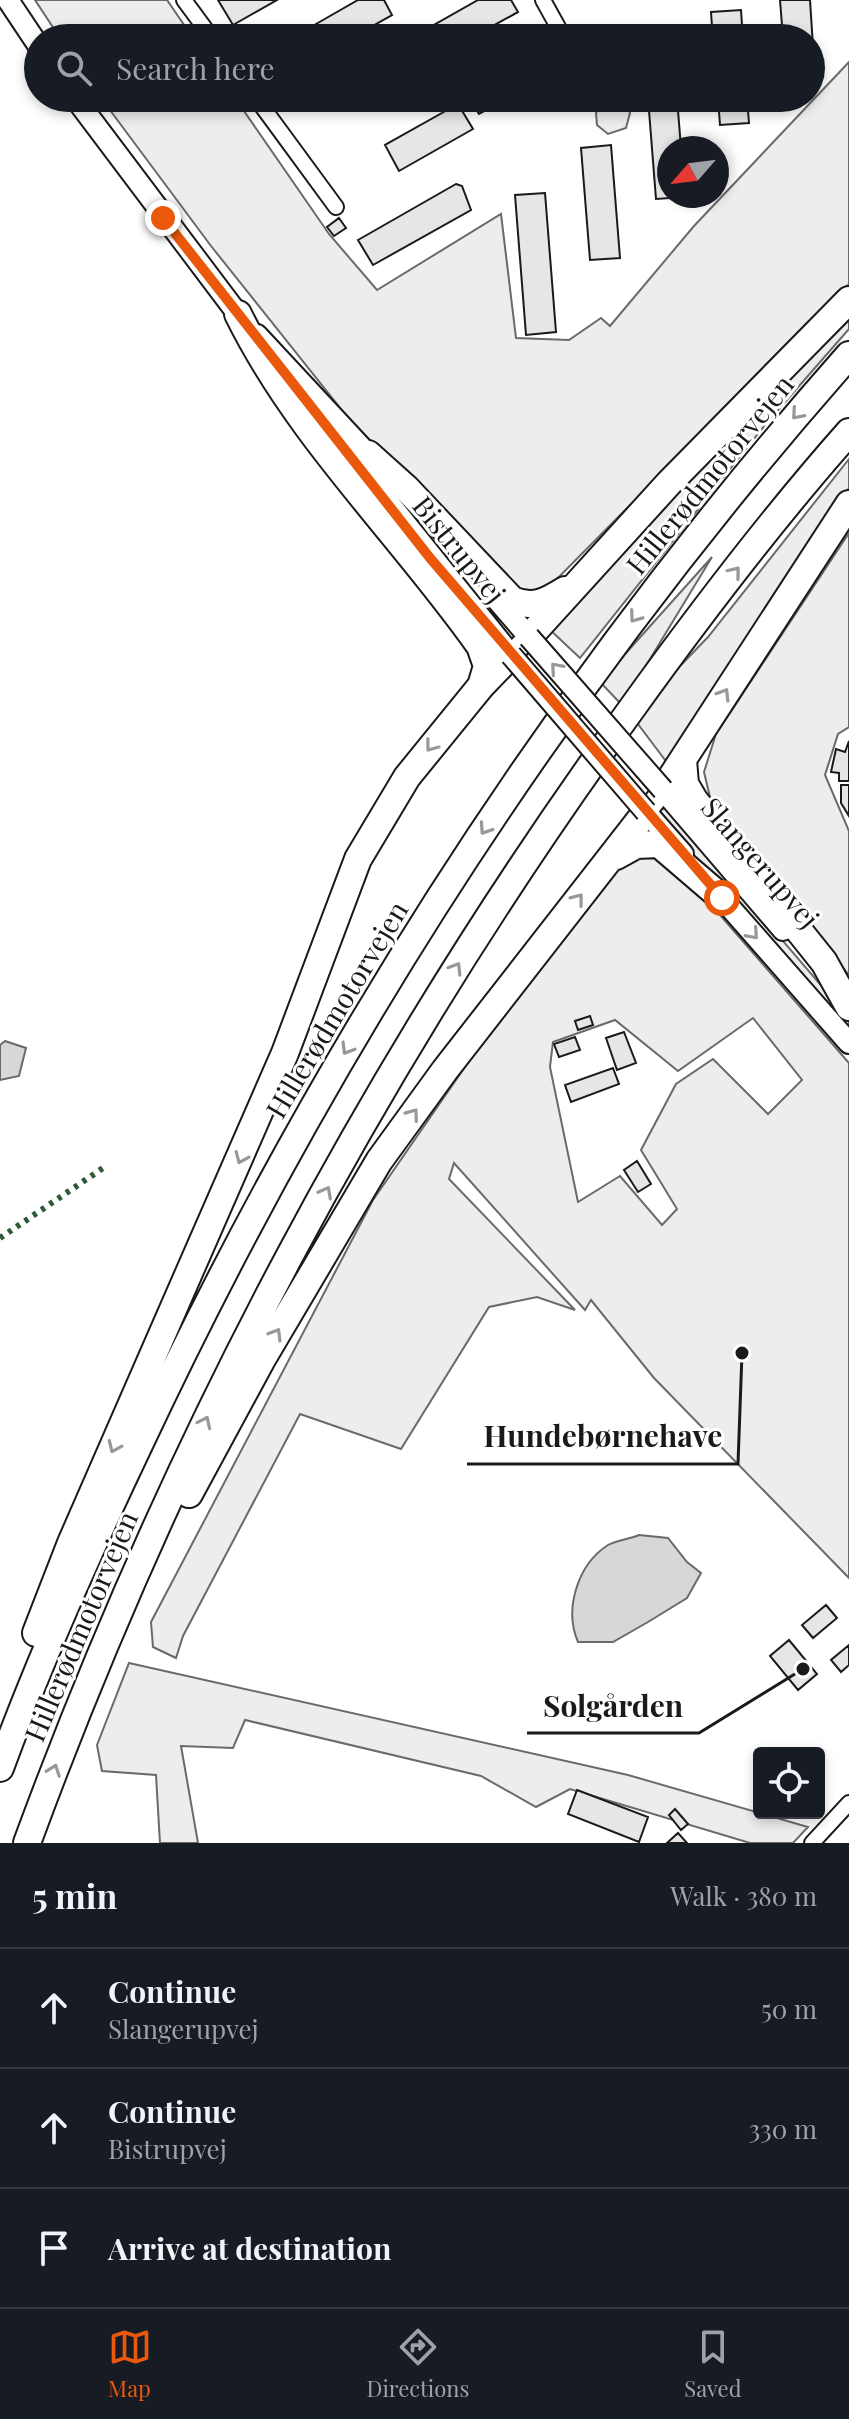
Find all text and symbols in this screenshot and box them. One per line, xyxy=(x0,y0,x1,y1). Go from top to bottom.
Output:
search box xyxy=(24,24,825,112)
icon: search xyxy=(52,46,96,90)
text: Search here xyxy=(116,48,275,88)
north arrow xyxy=(657,136,729,208)
route end xyxy=(145,200,181,236)
street label: Hillerødmotorvejen xyxy=(617,366,801,582)
one-way arrow xyxy=(793,404,807,419)
street label: Bistrupvej xyxy=(405,488,515,610)
one-way arrow xyxy=(725,567,740,581)
one-way arrow xyxy=(630,608,645,623)
one-way arrow xyxy=(551,663,566,677)
one-way arrow xyxy=(715,688,730,703)
one-way arrow xyxy=(426,737,440,752)
street label: Slangerupvej xyxy=(694,789,828,935)
one-way arrow xyxy=(479,820,494,835)
route start xyxy=(704,880,740,916)
street label: Hillerødmotorvejen xyxy=(257,893,416,1124)
one-way arrow xyxy=(568,894,583,908)
one-way arrow xyxy=(743,924,758,939)
one-way arrow xyxy=(447,962,462,976)
one-way arrow xyxy=(341,1040,356,1055)
one-way arrow xyxy=(403,1108,418,1122)
one-way arrow xyxy=(235,1150,251,1164)
one-way arrow xyxy=(316,1187,332,1201)
one-way arrow xyxy=(267,1329,282,1343)
callout: Hundebørnehave xyxy=(467,1410,738,1464)
text: Hundebørnehave xyxy=(484,1415,722,1455)
one-way arrow xyxy=(195,1416,211,1431)
one-way arrow xyxy=(107,1439,123,1453)
street label: Hillerødmotorvejen xyxy=(15,1505,145,1747)
callout: Solgården xyxy=(527,1679,699,1733)
text: Solgården xyxy=(543,1685,684,1725)
map controls xyxy=(753,1747,825,1819)
button: locate xyxy=(753,1747,825,1819)
one-way arrow xyxy=(44,1764,61,1778)
text: 5 min xyxy=(32,1872,117,1918)
text: Walk · 380 m xyxy=(670,1878,817,1913)
text: Continue xyxy=(108,1971,236,2011)
icon: ahead xyxy=(32,1986,76,2030)
text: 50 m xyxy=(761,1991,817,2026)
text: Slangerupvej xyxy=(108,2011,259,2046)
text: Continue xyxy=(108,2091,236,2131)
icon: ahead xyxy=(32,2106,76,2150)
text: 330 m xyxy=(748,2111,817,2146)
text: Bistrupvej xyxy=(108,2131,227,2166)
icon: arrive xyxy=(32,2226,76,2270)
text: Arrive at destination xyxy=(108,2228,391,2268)
tab: Map xyxy=(108,2325,152,2403)
tab: Directions xyxy=(367,2325,469,2403)
tab: Saved xyxy=(684,2325,742,2403)

